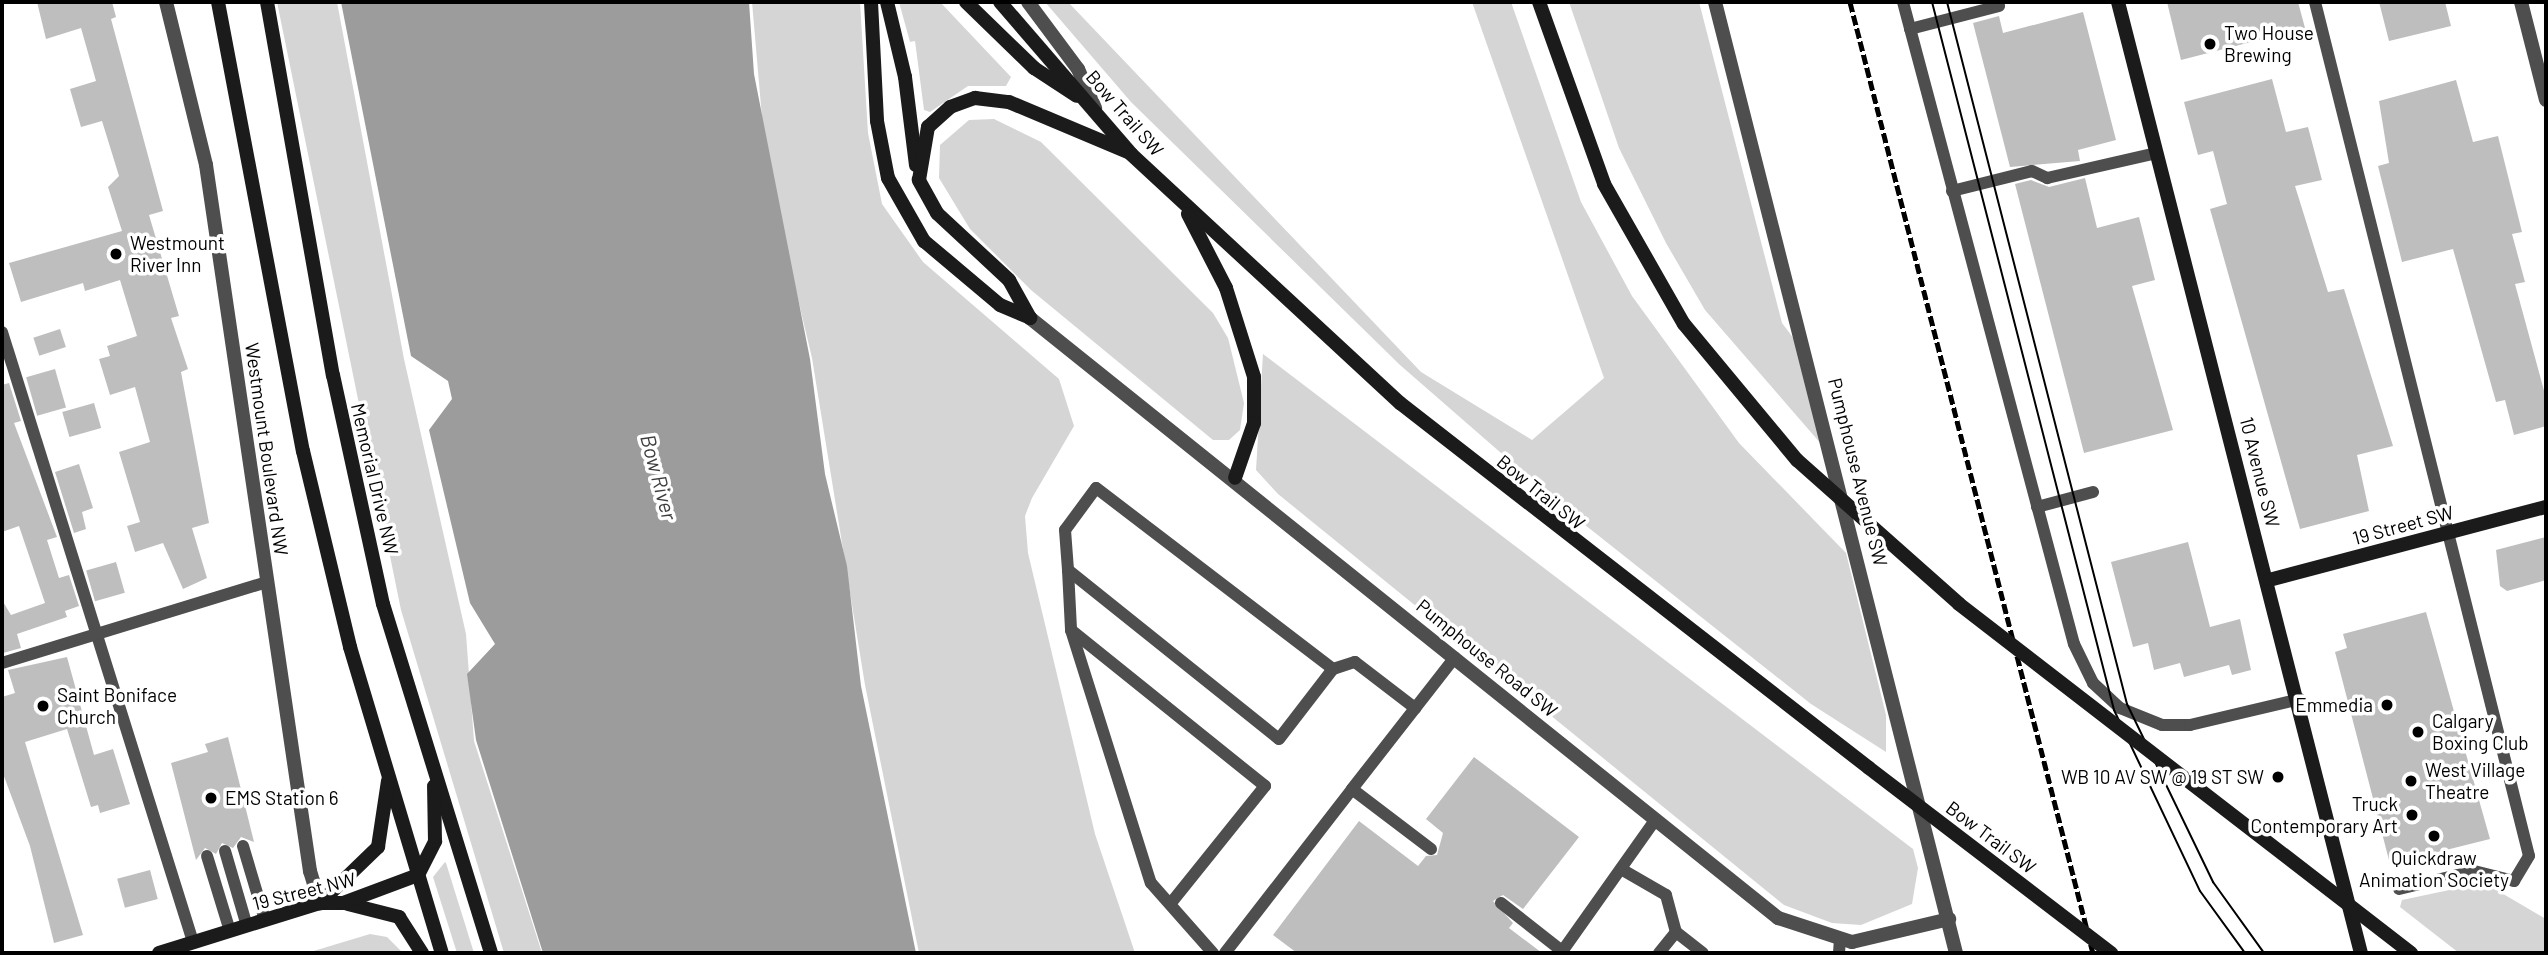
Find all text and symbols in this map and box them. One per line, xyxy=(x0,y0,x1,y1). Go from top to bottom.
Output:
place label: Two House Brewing xyxy=(2224,22,2314,66)
marker: Two House Brewing xyxy=(2202,36,2218,52)
street label: Bow Trail SW xyxy=(1081,65,1169,161)
place label: Westmount River Inn xyxy=(130,232,225,276)
marker: Westmount River Inn xyxy=(108,246,124,262)
street label: Westmount Boulevard NW xyxy=(241,341,293,557)
street label: Pumphouse Avenue SW xyxy=(1824,376,1892,568)
street label: Memorial Drive NW xyxy=(346,401,404,557)
street label: 10 Avenue SW xyxy=(2235,414,2285,530)
water label: Bow River xyxy=(636,431,682,523)
street label: Bow Trail SW xyxy=(1492,450,1590,534)
street label: 19 Street SW xyxy=(2350,501,2456,549)
street label: Pumphouse Road SW xyxy=(1412,594,1562,722)
place label: Saint Boniface Church xyxy=(57,684,177,728)
place label: Emmedia xyxy=(2295,694,2373,716)
marker: Emmedia xyxy=(2379,697,2395,713)
marker: Saint Boniface Church xyxy=(35,698,51,714)
place label: Calgary Boxing Club xyxy=(2432,710,2529,754)
marker: Calgary Boxing Club xyxy=(2410,724,2426,740)
place label: West Village Theatre xyxy=(2425,759,2525,803)
place label: WB 10 AV SW @ 19 ST SW xyxy=(2061,766,2264,788)
marker: WB 10 AV SW @ 19 ST SW xyxy=(2270,769,2286,785)
marker: West Village Theatre xyxy=(2403,773,2419,789)
place label: EMS Station 6 xyxy=(225,787,339,809)
marker: EMS Station 6 xyxy=(203,790,219,806)
place label: Truck Contemporary Art xyxy=(2250,793,2398,837)
street label: Bow Trail SW xyxy=(1942,796,2040,878)
marker: Truck Contemporary Art xyxy=(2404,807,2420,823)
marker: Quickdraw Animation Society xyxy=(2426,828,2442,844)
place label: Quickdraw Animation Society xyxy=(2359,847,2509,891)
street label: 19 Street NW xyxy=(250,867,358,915)

